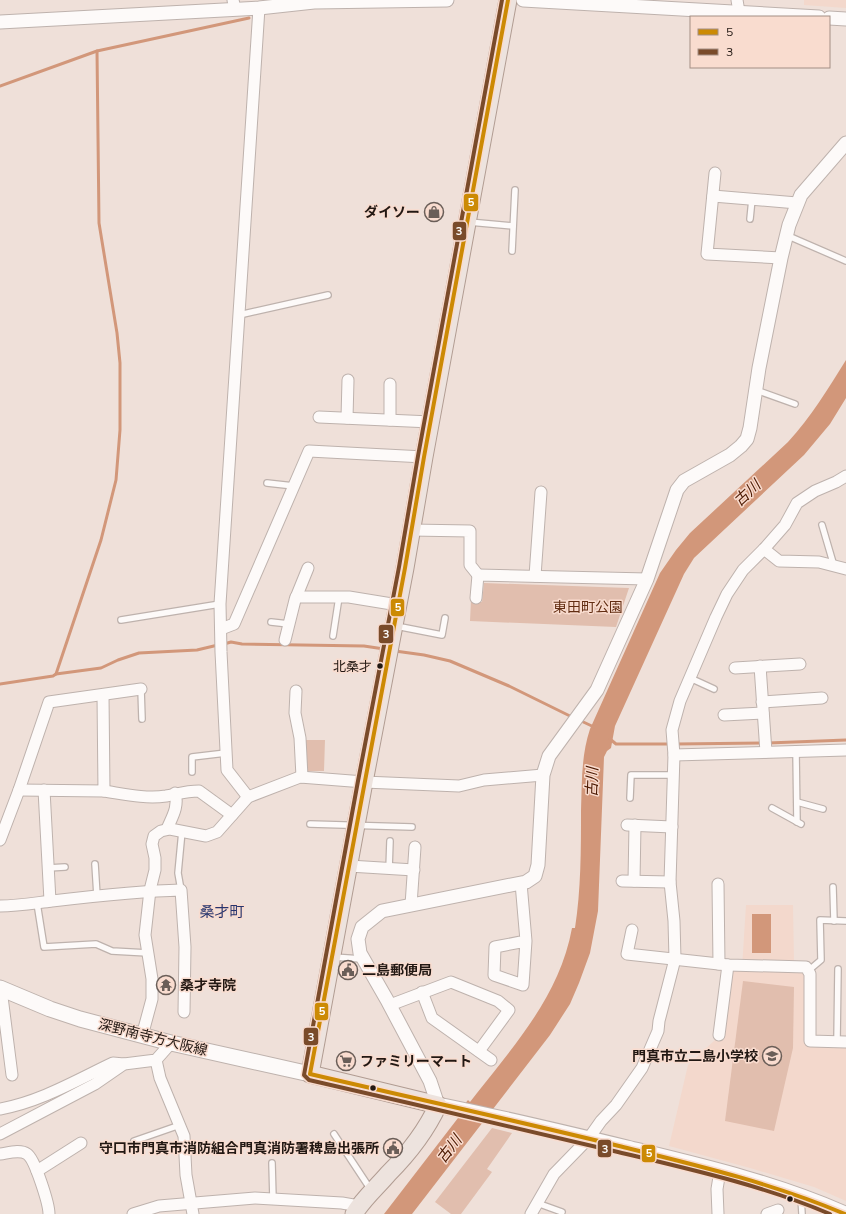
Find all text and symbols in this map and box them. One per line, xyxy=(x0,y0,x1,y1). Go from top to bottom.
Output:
legend xyxy=(690,16,830,68)
text: 5 xyxy=(726,24,733,39)
text: 3 xyxy=(726,44,733,59)
line badge: 5 xyxy=(463,193,479,212)
text: 5 xyxy=(468,195,475,209)
shop icon: ダイソー xyxy=(423,201,445,223)
place label: ダイソー xyxy=(364,203,420,221)
line badge: 3 xyxy=(452,221,467,241)
text: 3 xyxy=(456,224,463,238)
water label: 古川 xyxy=(729,474,766,510)
line badge: 5 xyxy=(390,598,405,617)
park label: 東田町公園 xyxy=(553,598,623,616)
text: 5 xyxy=(395,600,402,614)
line badge: 3 xyxy=(378,624,394,644)
text: 3 xyxy=(383,627,390,641)
place label: 北桑才 xyxy=(333,658,372,674)
marker: 北桑才 xyxy=(375,661,385,671)
water label: 古川 xyxy=(581,765,602,797)
district label: 桑才町 xyxy=(199,902,245,921)
public building icon: 二島郵便局 xyxy=(337,959,359,981)
place label: 二島郵便局 xyxy=(362,961,432,979)
temple icon: 桑才寺院 xyxy=(155,974,177,996)
place label: 桑才寺院 xyxy=(180,976,236,994)
line badge: 5 xyxy=(314,1002,329,1021)
text: 5 xyxy=(319,1004,326,1018)
street label: 深野南寺方大阪線 xyxy=(96,1015,210,1059)
line badge: 3 xyxy=(303,1027,319,1046)
text: 3 xyxy=(308,1030,315,1044)
school or university icon: 門真市立二島小学校 xyxy=(761,1045,783,1067)
place label: 門真市立二島小学校 xyxy=(632,1047,758,1065)
supermarket icon: ファミリーマート xyxy=(335,1050,357,1072)
place label: ファミリーマート xyxy=(360,1052,472,1070)
unlabelled marker xyxy=(368,1083,378,1093)
water label: 古川 xyxy=(432,1129,467,1166)
public building icon: 守口市門真市消防組合門真消防署稗島出張所 xyxy=(382,1137,404,1159)
place label: 守口市門真市消防組合門真消防署稗島出張所 xyxy=(99,1139,379,1157)
line badge: 3 xyxy=(597,1139,612,1158)
text: 3 xyxy=(602,1142,609,1156)
line badge: 5 xyxy=(641,1144,656,1163)
text: 5 xyxy=(646,1146,653,1160)
unlabelled marker xyxy=(785,1194,795,1204)

